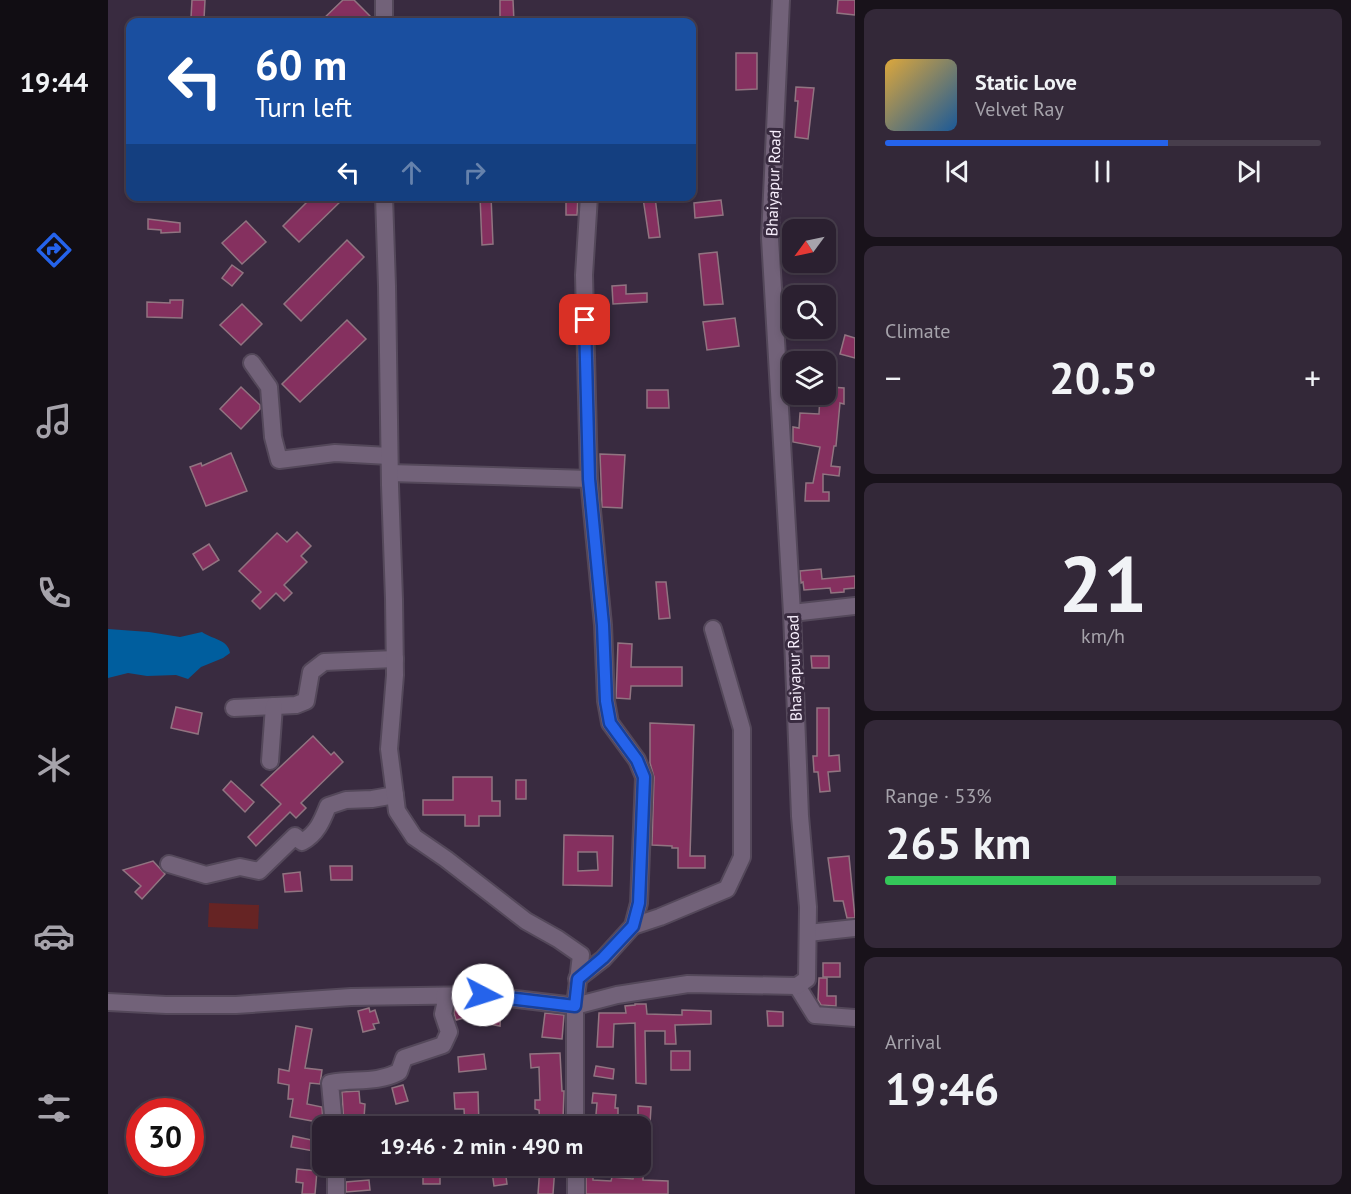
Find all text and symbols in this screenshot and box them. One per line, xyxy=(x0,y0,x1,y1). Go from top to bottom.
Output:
text: 60 m xyxy=(255,37,347,92)
icon: left xyxy=(156,42,234,120)
text: 19:44 xyxy=(20,65,88,99)
text: Static Love xyxy=(975,68,1077,96)
text: Turn left xyxy=(255,90,352,124)
text: Velvet Ray xyxy=(975,96,1064,122)
street label: Bhaiyapur Road xyxy=(761,129,785,237)
icon: previous xyxy=(941,155,974,188)
icon: pause xyxy=(1086,155,1119,188)
icon: next xyxy=(1232,155,1265,188)
icon: left xyxy=(332,156,365,189)
icon: ahead xyxy=(395,156,428,189)
icon: right xyxy=(458,156,491,189)
north arrow xyxy=(782,219,836,273)
map controls xyxy=(782,219,836,405)
icon: directions xyxy=(33,229,75,271)
button: search xyxy=(782,285,836,339)
pin xyxy=(559,294,610,345)
icon: arrive xyxy=(568,303,601,336)
text: Climate xyxy=(885,318,951,344)
text: 20.5° xyxy=(1049,348,1157,406)
button: layers xyxy=(782,351,836,405)
text: − xyxy=(885,356,902,399)
text: + xyxy=(1304,356,1321,399)
icon: music xyxy=(33,400,75,442)
text: 21 xyxy=(1059,533,1147,634)
icon: phone xyxy=(33,572,75,614)
street label: Bhaiyapur Road xyxy=(782,614,806,722)
text: km/h xyxy=(1081,623,1125,649)
icon: climate xyxy=(33,744,75,786)
text: Range · 53% xyxy=(885,783,992,809)
text: 265 km xyxy=(885,813,1031,871)
icon: car xyxy=(33,915,75,957)
position arrow xyxy=(451,963,515,1027)
text: Arrival xyxy=(885,1029,941,1055)
text: 19:46 xyxy=(885,1059,999,1117)
icon: filters xyxy=(33,1087,75,1129)
speed limit sign: 30 xyxy=(126,1098,204,1176)
text: 19:46 · 2 min · 490 m xyxy=(380,1132,583,1160)

